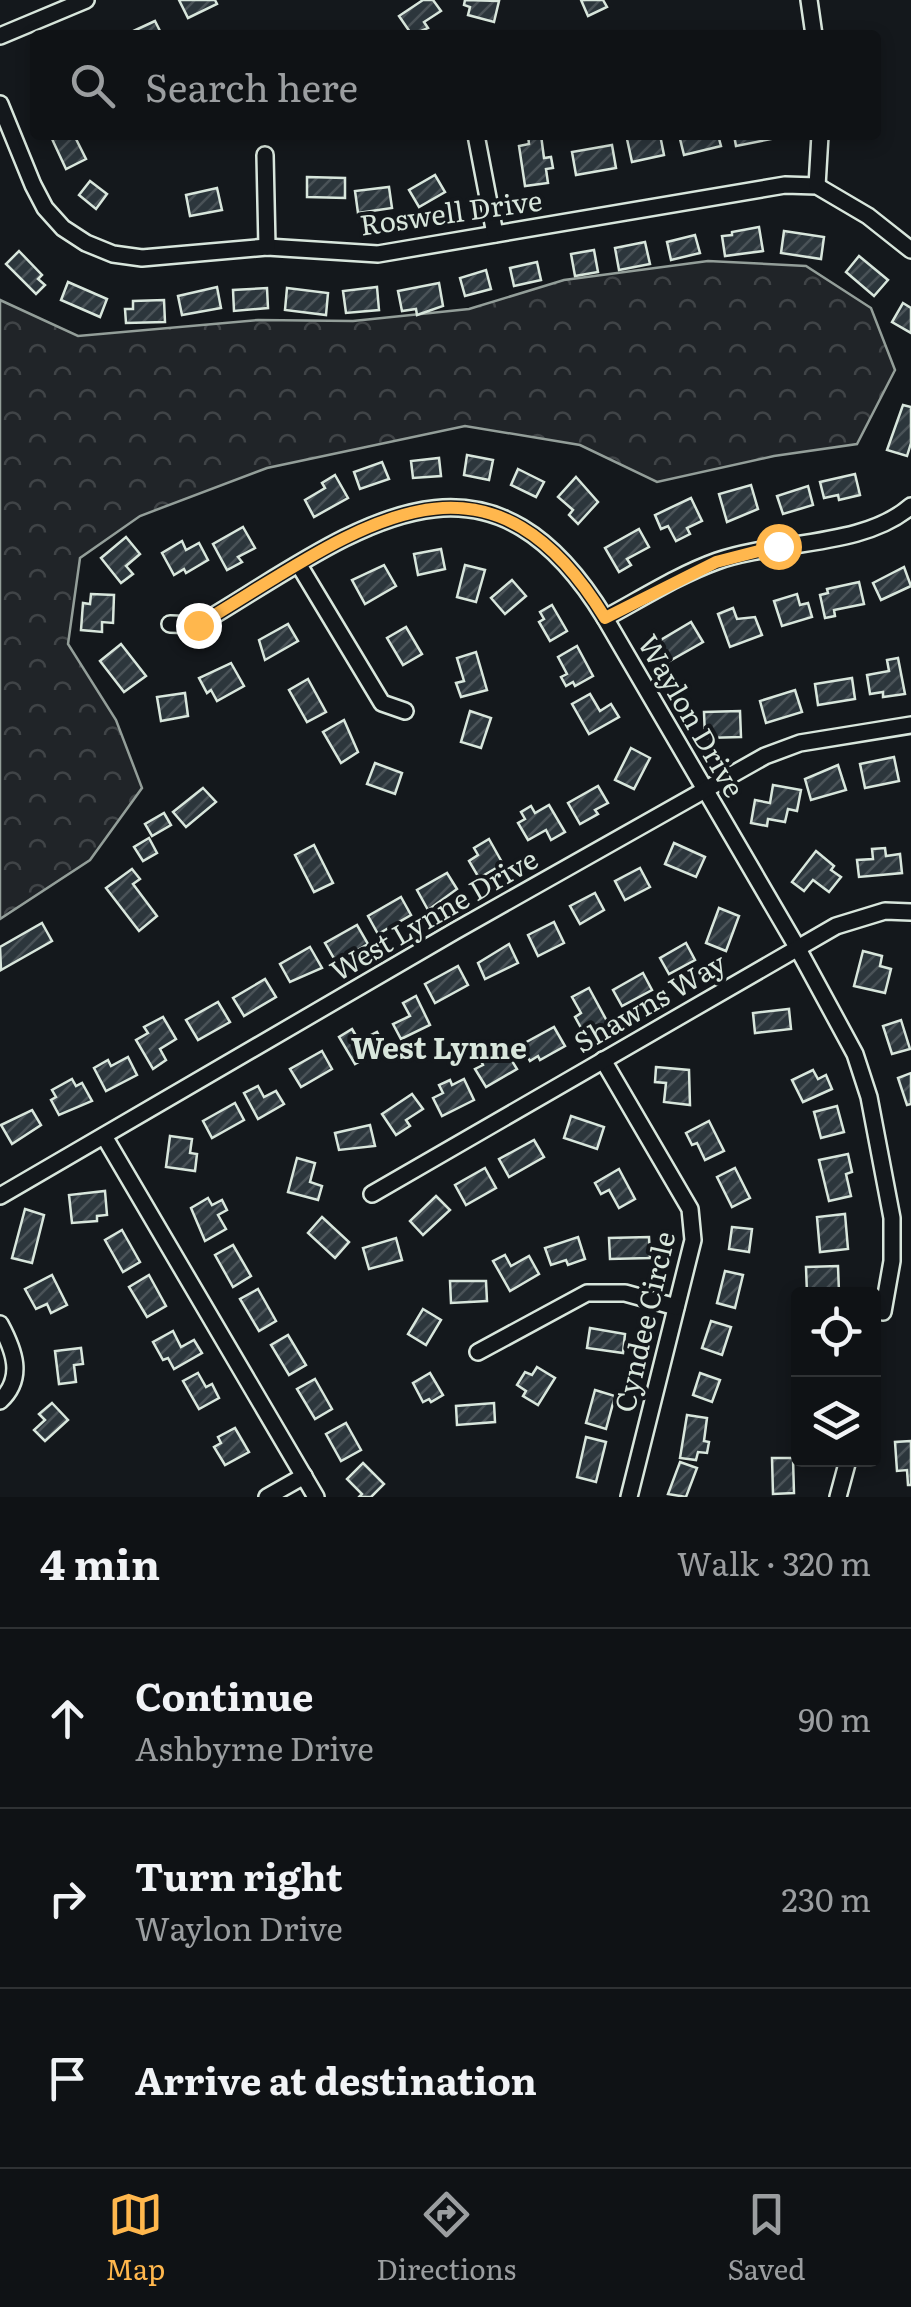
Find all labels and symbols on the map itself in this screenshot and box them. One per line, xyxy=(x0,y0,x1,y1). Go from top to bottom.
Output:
street label: Roswell Drive xyxy=(357,177,545,245)
route start xyxy=(756,524,802,570)
route end xyxy=(176,603,222,649)
street label: Waylon Drive xyxy=(629,626,756,804)
street label: West Lynne Drive xyxy=(321,837,545,990)
street label: Shawns Way xyxy=(565,940,734,1062)
district label: West Lynne xyxy=(351,1024,527,1068)
street label: Cyndee Circle xyxy=(602,1227,684,1416)

